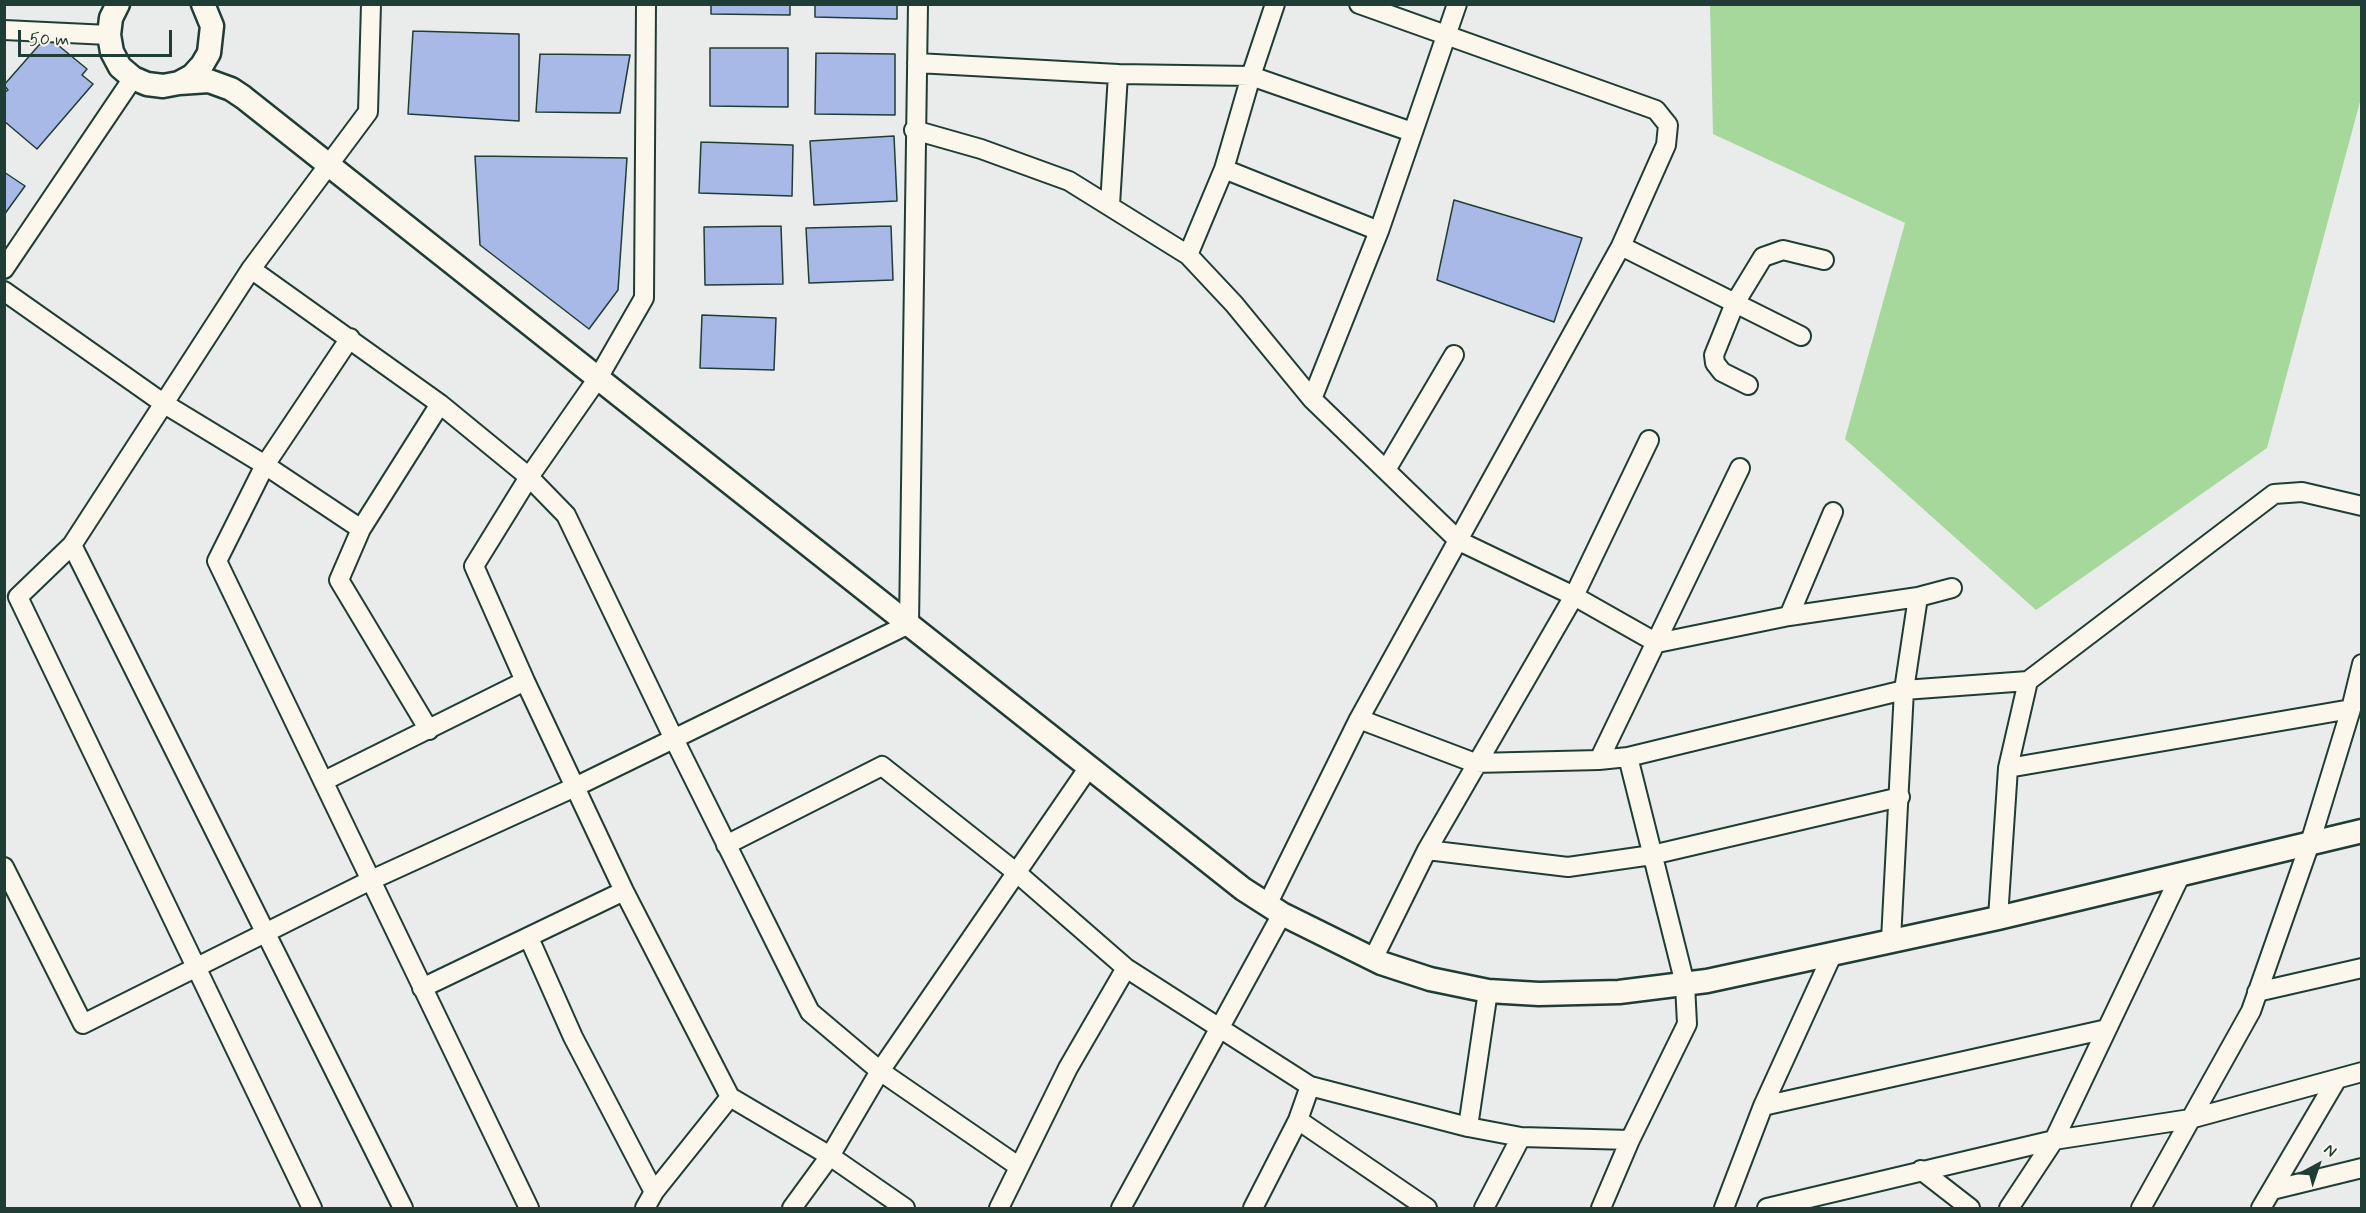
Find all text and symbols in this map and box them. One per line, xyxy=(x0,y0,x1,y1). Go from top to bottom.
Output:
scale bar xyxy=(21,18,176,56)
text: 50 m xyxy=(29,28,69,52)
north arrow xyxy=(2288,1135,2348,1195)
text: N xyxy=(2319,1139,2341,1162)

